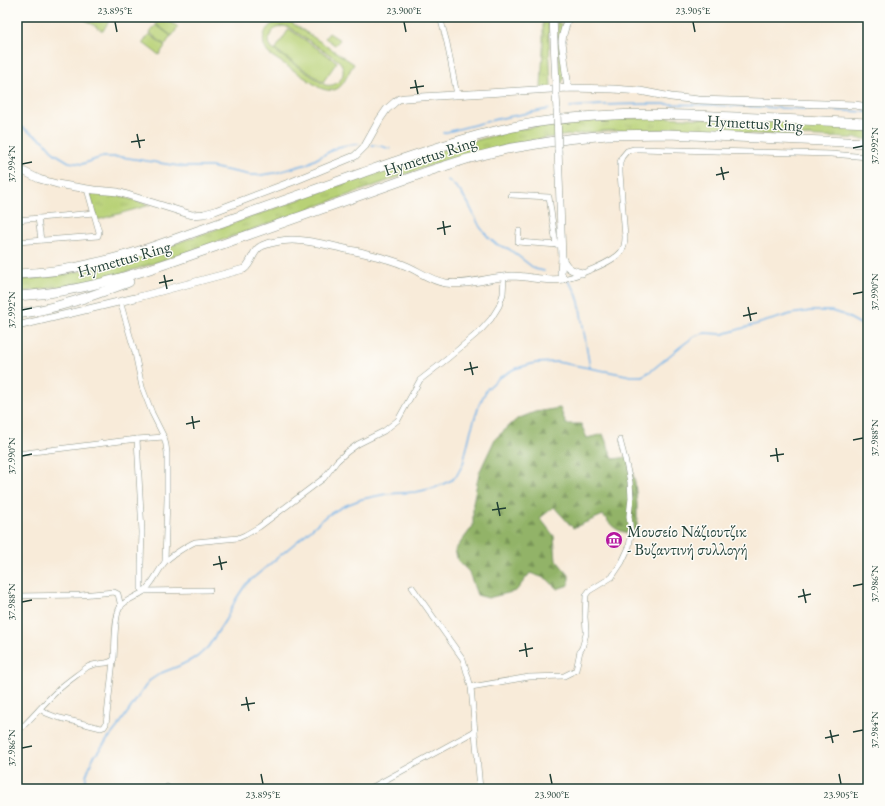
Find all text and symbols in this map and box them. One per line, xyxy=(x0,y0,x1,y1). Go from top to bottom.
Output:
text: 23.895°E xyxy=(98,4,133,17)
text: 23.900°E xyxy=(387,4,422,17)
text: 23.905°E xyxy=(676,4,711,17)
street label: Hymettus Ring xyxy=(706,110,805,136)
text: 37.992°N xyxy=(868,127,881,165)
street label: Hymettus Ring xyxy=(381,131,480,181)
text: 37.994°N xyxy=(5,145,18,183)
street label: Hymettus Ring xyxy=(75,235,174,282)
text: 37.990°N xyxy=(868,273,881,311)
text: 37.992°N xyxy=(5,291,18,329)
text: 37.988°N xyxy=(868,419,881,457)
text: 37.990°N xyxy=(5,437,18,475)
place label: Μουσείο Νάζιουτζικ - Βυζαντινή συλλογή xyxy=(627,521,748,560)
museum icon: Μουσείο Νάζιουτζικ - Βυζαντινή συλλογή xyxy=(604,530,624,550)
text: 37.986°N xyxy=(868,565,881,603)
text: 37.988°N xyxy=(5,583,18,621)
text: 37.984°N xyxy=(868,711,881,749)
text: 37.986°N xyxy=(5,729,18,767)
text: 23.895°E xyxy=(246,788,281,801)
text: 23.900°E xyxy=(535,788,570,801)
text: 23.905°E xyxy=(824,788,859,801)

